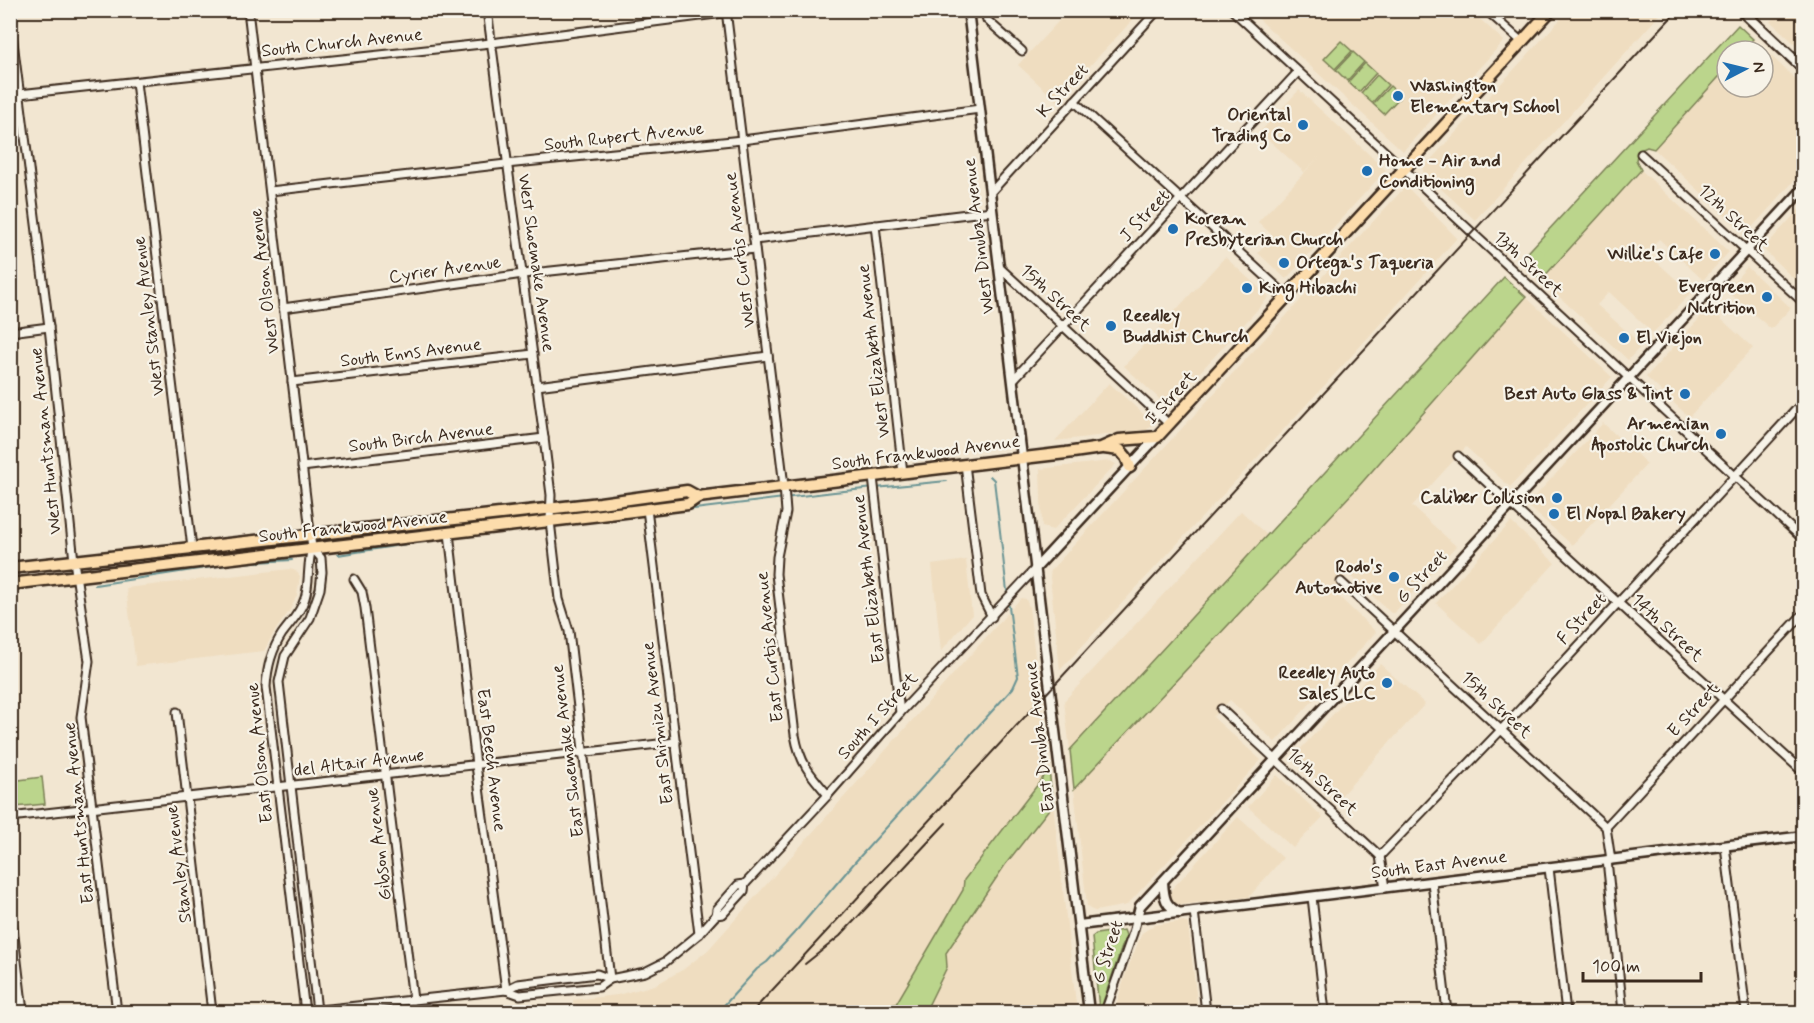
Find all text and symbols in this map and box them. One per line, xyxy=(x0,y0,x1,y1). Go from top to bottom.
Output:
street label: South Church Avenue xyxy=(260,23,424,63)
north arrow xyxy=(1715,39,1775,99)
street label: K Street xyxy=(1032,58,1094,123)
text: N xyxy=(1747,61,1769,74)
place label: Washington Elementary School xyxy=(1409,74,1560,119)
marker: Washington Elementary School xyxy=(1391,89,1405,103)
place label: Oriental Trading Co xyxy=(1212,103,1291,150)
street label: South Rupert Avenue xyxy=(543,117,705,157)
marker: Oriental Trading Co xyxy=(1296,118,1310,132)
place label: Home - Air and Conditioning xyxy=(1379,149,1501,196)
street label: West Dinuba Avenue xyxy=(958,157,1000,315)
marker: Home - Air and Conditioning xyxy=(1360,164,1374,178)
street label: West Curtis Avenue xyxy=(719,171,761,329)
street label: West Shoemake Avenue xyxy=(512,172,560,354)
street label: 12th Street xyxy=(1692,179,1774,257)
street label: J Street xyxy=(1114,184,1176,248)
street label: West Olson Avenue xyxy=(244,207,286,355)
place label: Korean Presbyterian Church xyxy=(1185,207,1343,252)
marker: Korean Presbyterian Church xyxy=(1166,222,1180,236)
street label: 13th Street xyxy=(1488,225,1568,303)
street label: West Stanley Avenue xyxy=(127,235,171,397)
place label: Willie's Cafe xyxy=(1606,242,1703,266)
marker: Willie's Cafe xyxy=(1708,247,1722,261)
street label: Cyrier Avenue xyxy=(387,250,503,290)
place label: Ortega's Taqueria xyxy=(1296,251,1434,277)
marker: Ortega's Taqueria xyxy=(1277,256,1291,270)
street label: 15th Street xyxy=(1014,259,1096,337)
street label: West Elizabeth Avenue xyxy=(851,263,897,439)
place label: Evergreen Nutrition xyxy=(1678,275,1755,320)
place label: King Hibachi xyxy=(1259,276,1356,302)
marker: King Hibachi xyxy=(1240,281,1254,295)
marker: Evergreen Nutrition xyxy=(1760,290,1774,304)
place label: Reedley Buddhist Church xyxy=(1123,304,1249,349)
marker: Reedley Buddhist Church xyxy=(1104,319,1118,333)
place label: El Viejon xyxy=(1636,326,1702,350)
marker: El Viejon xyxy=(1617,331,1631,345)
street label: South Enns Avenue xyxy=(339,332,483,374)
street label: West Huntsman Avenue xyxy=(24,346,68,536)
street label: I Street xyxy=(1140,365,1203,430)
place label: Best Auto Glass & Tint xyxy=(1504,382,1673,406)
marker: Best Auto Glass & Tint xyxy=(1678,387,1692,401)
place label: Armenian Apostolic Church xyxy=(1591,412,1709,458)
street label: South Birch Avenue xyxy=(347,417,495,459)
marker: Armenian Apostolic Church xyxy=(1714,427,1728,441)
street label: South Frankwood Avenue xyxy=(830,430,1022,476)
place label: Caliber Collision xyxy=(1420,486,1545,510)
marker: Caliber Collision xyxy=(1550,491,1564,505)
street label: East Elizabeth Avenue xyxy=(847,493,891,665)
place label: El Nopal Bakery xyxy=(1566,502,1686,526)
street label: South Frankwood Avenue xyxy=(257,505,449,549)
marker: El Nopal Bakery xyxy=(1547,507,1561,521)
street label: G Street xyxy=(1391,545,1453,609)
place label: Rodo's Automotive xyxy=(1295,555,1382,600)
street label: East Curtis Avenue xyxy=(750,570,790,724)
marker: Rodo's Automotive xyxy=(1387,570,1401,584)
street label: F Street xyxy=(1552,588,1612,650)
street label: 14th Street xyxy=(1626,588,1709,668)
street label: East Shimizu Avenue xyxy=(636,640,680,806)
street label: East Dinuba Avenue xyxy=(1019,660,1061,814)
place label: Reedley Auto Sales LLC xyxy=(1278,661,1375,706)
street label: East Shoemake Avenue xyxy=(545,663,591,839)
street label: 15th Street xyxy=(1455,666,1537,744)
street label: South I Street xyxy=(832,667,924,765)
marker: Reedley Auto Sales LLC xyxy=(1380,676,1394,690)
street label: E Street xyxy=(1662,677,1726,743)
street label: East Olson Avenue xyxy=(241,682,279,824)
street label: East Beech Avenue xyxy=(470,687,512,833)
street label: East Huntsman Avenue xyxy=(58,721,100,905)
street label: del Altair Avenue xyxy=(292,743,426,783)
street label: 16th Street xyxy=(1281,743,1363,822)
street label: Gibson Avenue xyxy=(360,786,398,902)
street label: Stanley Avenue xyxy=(160,804,198,924)
street label: South East Avenue xyxy=(1370,845,1509,885)
street label: G Street xyxy=(1087,917,1130,987)
scale bar xyxy=(1583,945,1702,983)
text: 100 m xyxy=(1592,955,1640,979)

